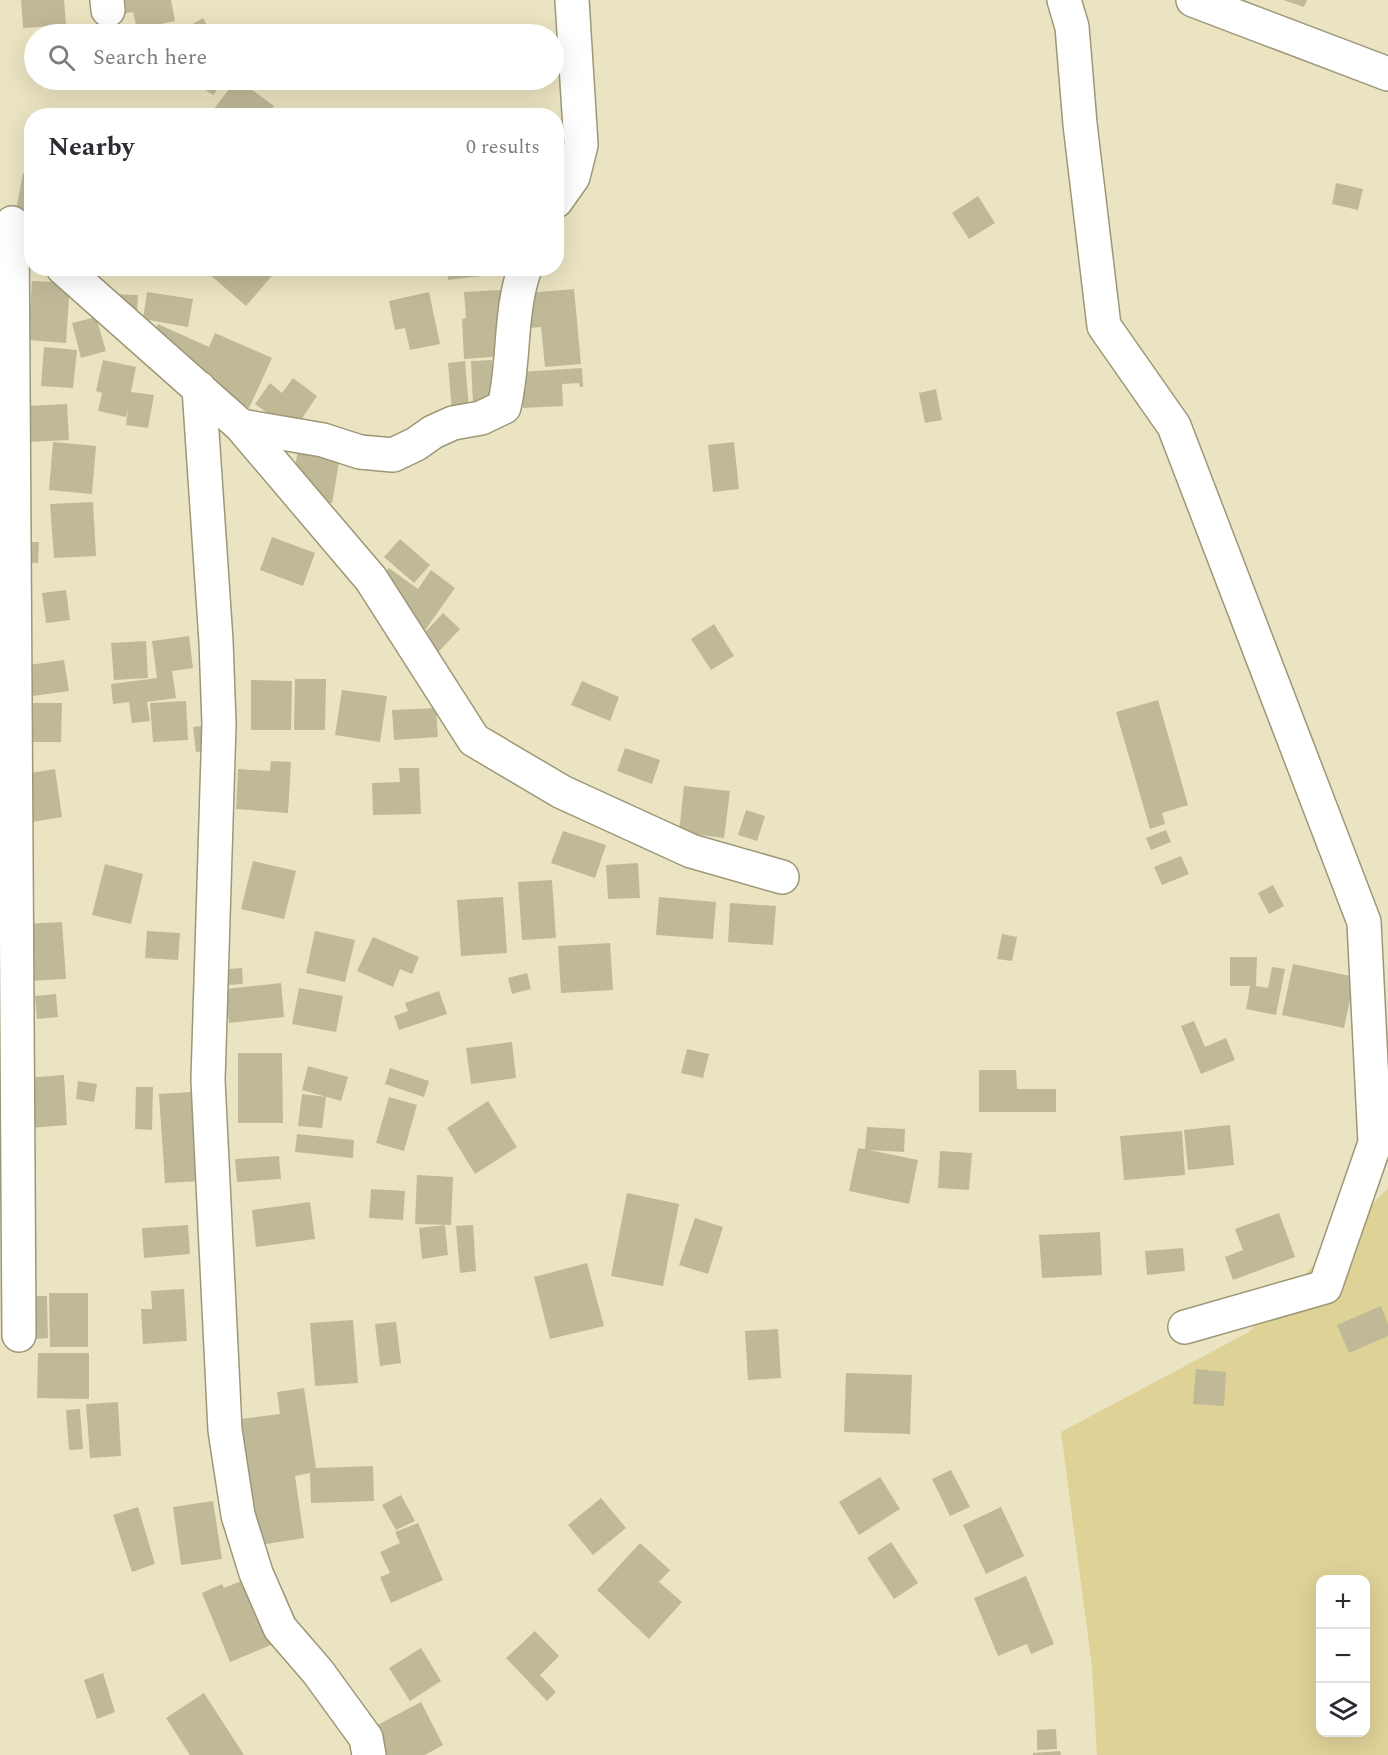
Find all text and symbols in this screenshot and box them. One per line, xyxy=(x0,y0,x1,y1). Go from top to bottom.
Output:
search box xyxy=(24,24,564,90)
icon: search xyxy=(45,41,78,74)
text: Search here xyxy=(93,41,207,74)
text: Nearby xyxy=(48,127,134,167)
text: 0 results xyxy=(466,132,540,162)
map controls xyxy=(1316,1575,1370,1737)
button: + xyxy=(1316,1575,1370,1629)
button: − xyxy=(1316,1629,1370,1683)
button: layers xyxy=(1316,1683,1370,1737)

